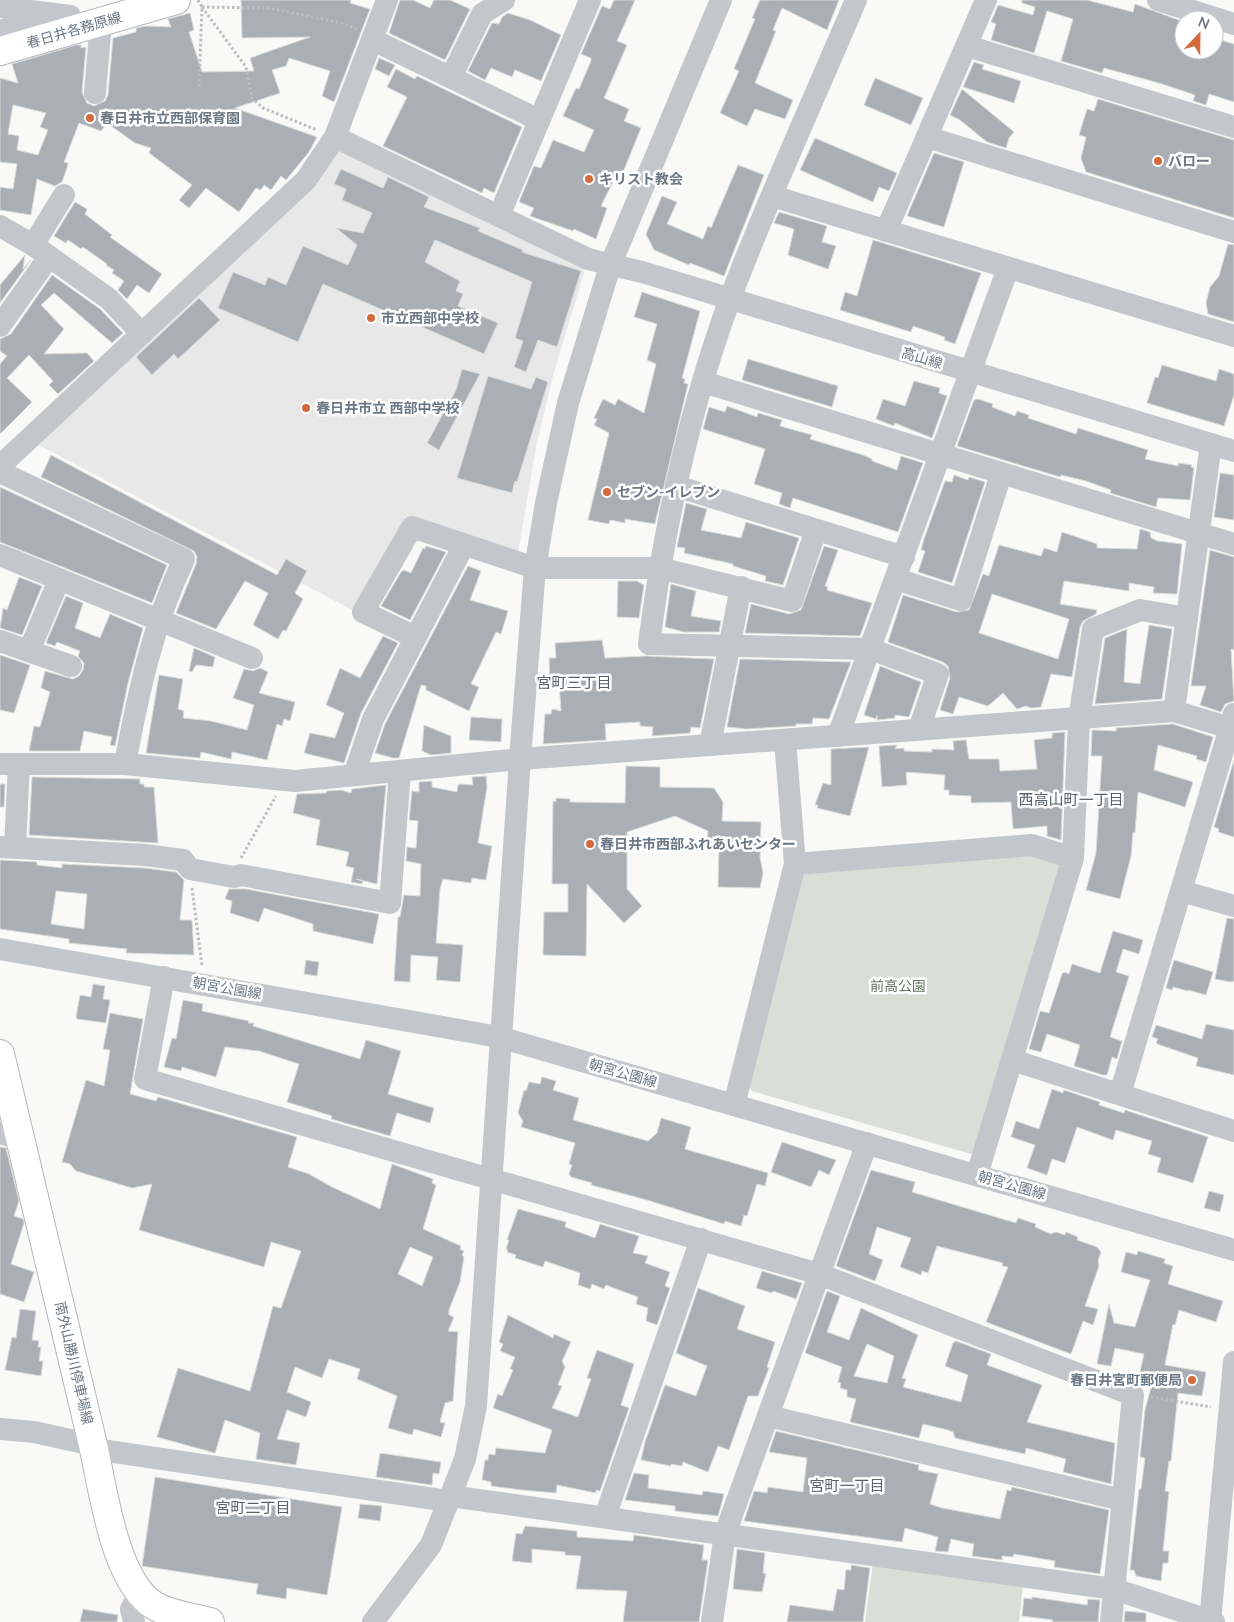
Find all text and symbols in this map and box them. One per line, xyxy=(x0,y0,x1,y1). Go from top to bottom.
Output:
street label: 春日井各務原線 xyxy=(24,8,123,51)
north arrow xyxy=(1174,10,1224,60)
text: N xyxy=(1196,13,1212,32)
place label: 春日井市立西部保育園 xyxy=(100,109,240,126)
marker: 春日井市立西部保育園 xyxy=(84,112,96,124)
place label: バロー xyxy=(1168,152,1210,169)
marker: バロー xyxy=(1152,155,1164,167)
place label: キリスト教会 xyxy=(599,170,683,187)
marker: キリスト教会 xyxy=(583,173,595,185)
place label: 市立西部中学校 xyxy=(381,309,479,326)
marker: 市立西部中学校 xyxy=(365,312,377,324)
street label: 高山線 xyxy=(900,343,945,372)
place label: 春日井市立 西部中学校 xyxy=(316,399,459,416)
marker: 春日井市立 西部中学校 xyxy=(300,402,312,414)
place label: セブン-イレブン xyxy=(617,483,720,500)
marker: セブン-イレブン xyxy=(601,486,613,498)
district label: 宮町三丁目 xyxy=(536,673,612,691)
district label: 西高山町一丁目 xyxy=(1018,790,1124,808)
place label: 春日井市西部ふれあいセンター xyxy=(600,835,796,852)
marker: 春日井市西部ふれあいセンター xyxy=(584,838,596,850)
street label: 朝宮公園線 xyxy=(191,973,263,1002)
park label: 前高公園 xyxy=(870,977,926,994)
street label: 朝宮公園線 xyxy=(587,1055,659,1090)
street label: 朝宮公園線 xyxy=(976,1167,1048,1202)
street label: 南外山勝川停車場線 xyxy=(52,1300,97,1426)
place label: 春日井宮町郵便局 xyxy=(1070,1371,1182,1388)
marker: 春日井宮町郵便局 xyxy=(1186,1374,1198,1386)
district label: 宮町一丁目 xyxy=(809,1476,885,1494)
district label: 宮町二丁目 xyxy=(215,1498,291,1516)

